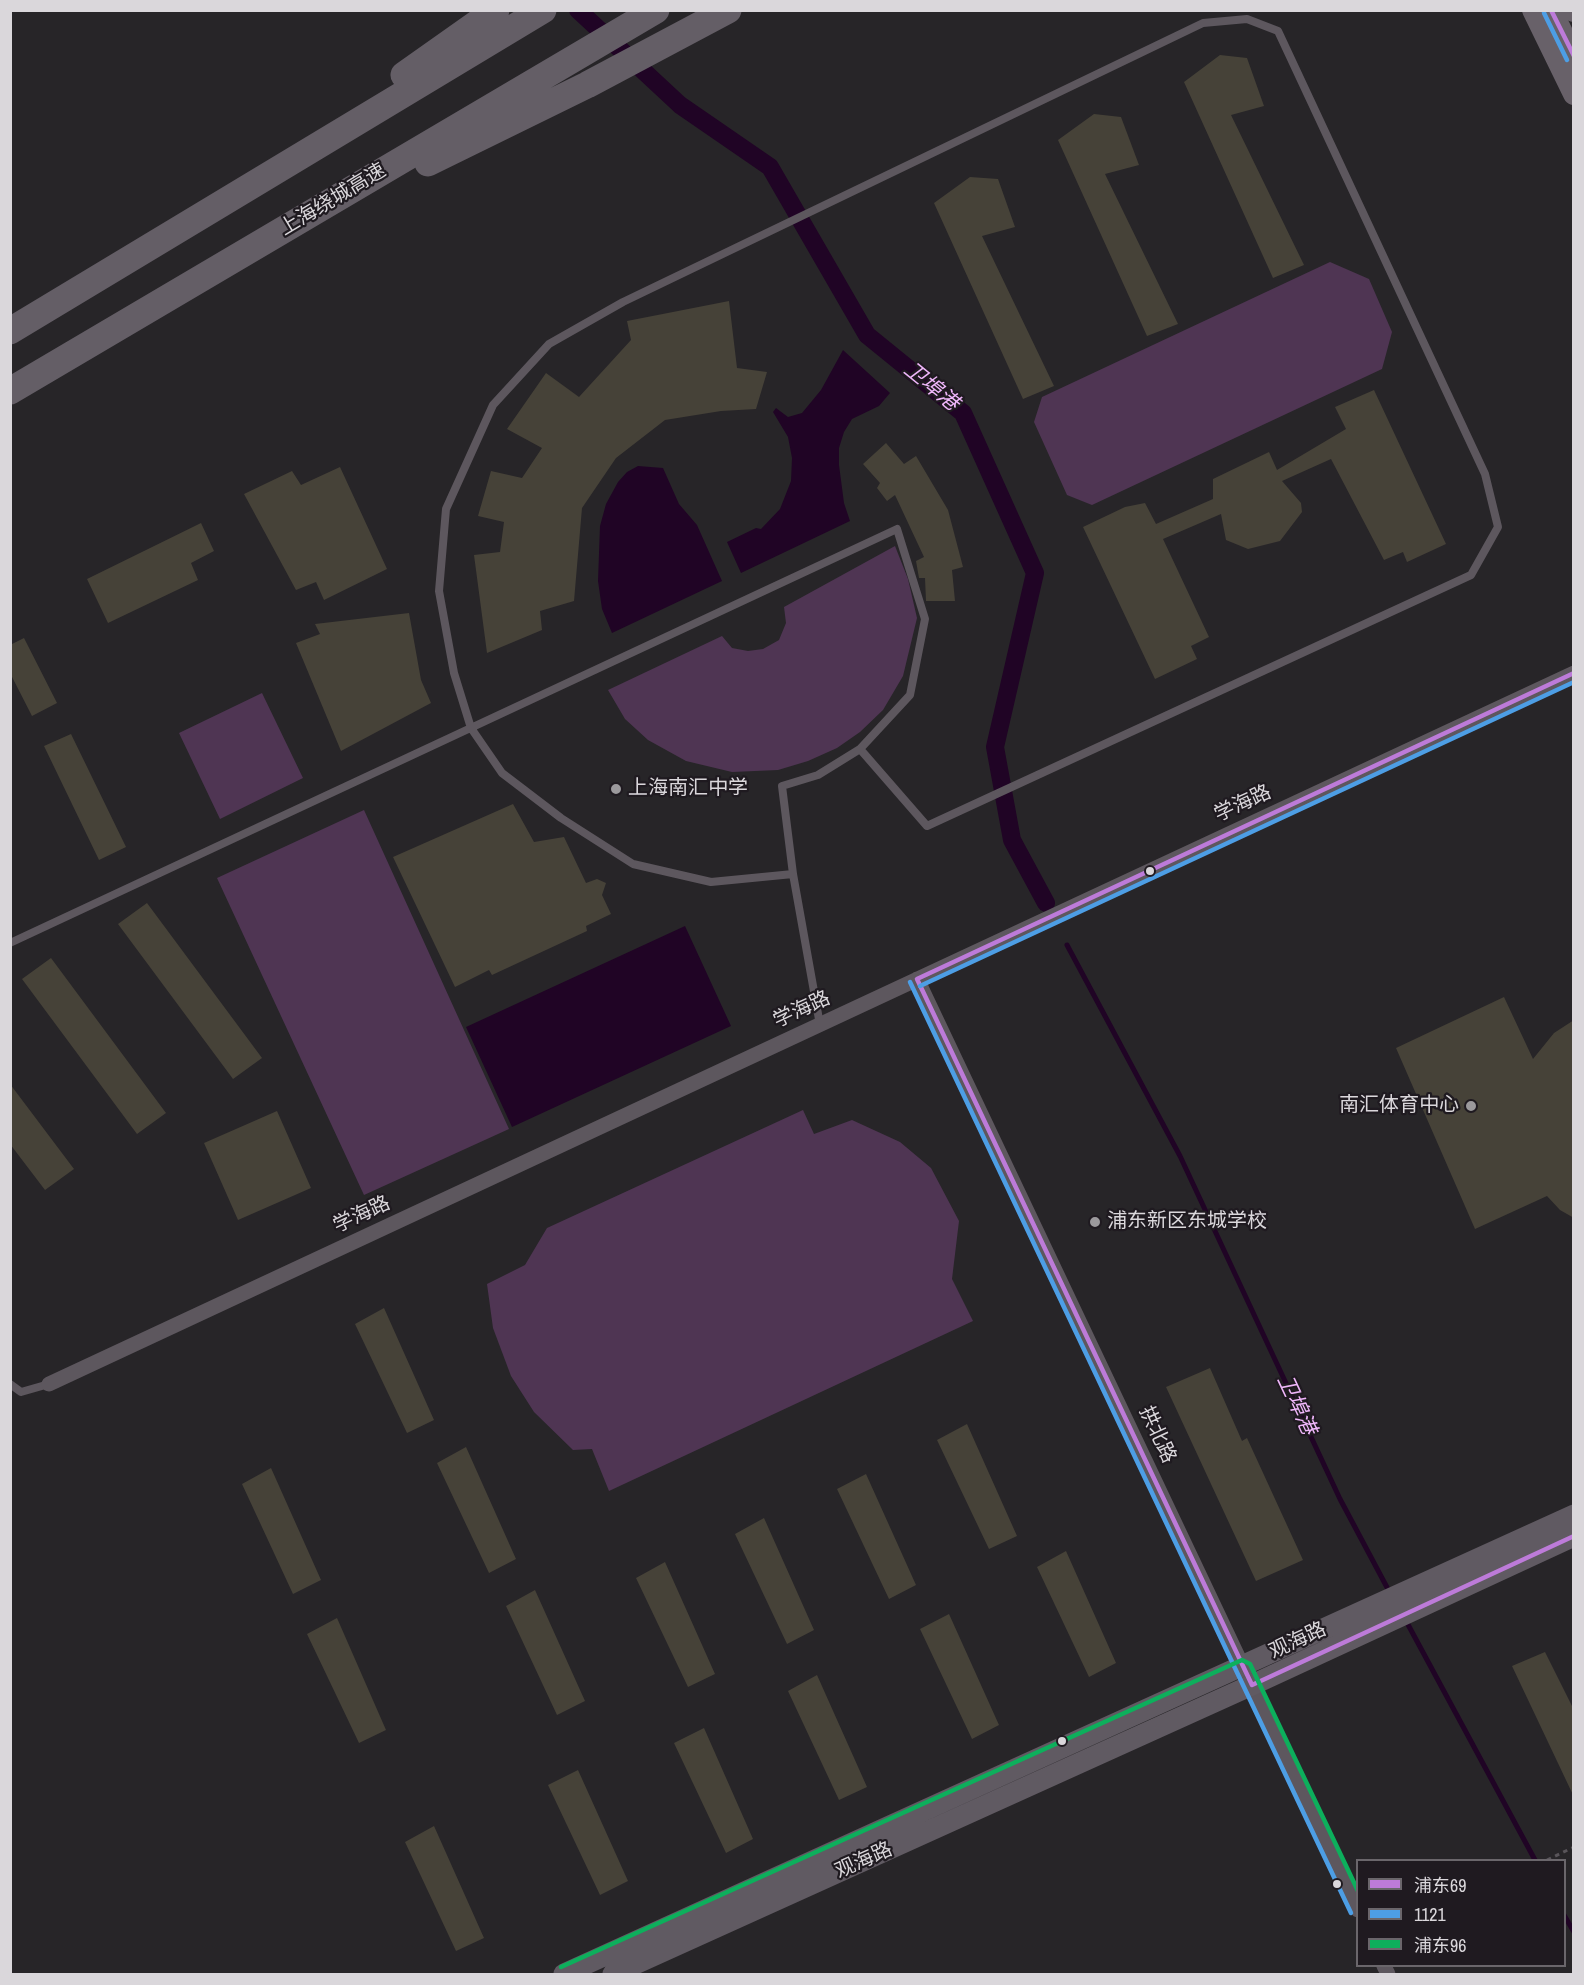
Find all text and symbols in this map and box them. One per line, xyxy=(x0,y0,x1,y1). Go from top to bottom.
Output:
street label: 上海绕城高速 xyxy=(275,159,391,241)
water label: 卫埠港 xyxy=(899,357,963,417)
place label: 上海南汇中学 xyxy=(628,777,748,801)
street label: 学海路 xyxy=(1211,780,1275,828)
marker: 上海南汇中学 xyxy=(609,782,623,796)
unlabelled marker xyxy=(1144,865,1156,877)
street label: 学海路 xyxy=(770,986,834,1034)
place label: 南汇体育中心 xyxy=(1339,1094,1459,1118)
marker: 南汇体育中心 xyxy=(1464,1099,1478,1113)
street label: 学海路 xyxy=(330,1191,394,1239)
place label: 浦东新区东城学校 xyxy=(1107,1210,1267,1234)
marker: 浦东新区东城学校 xyxy=(1088,1215,1102,1229)
water label: 卫埠港 xyxy=(1271,1371,1321,1439)
street label: 拱北路 xyxy=(1133,1403,1181,1467)
street label: 观海路 xyxy=(1266,1617,1330,1665)
unlabelled marker xyxy=(1056,1735,1068,1747)
street label: 观海路 xyxy=(832,1838,896,1884)
legend xyxy=(1356,1859,1566,1967)
text: 浦东69 xyxy=(1414,1873,1466,1898)
unlabelled marker xyxy=(1331,1878,1343,1890)
text: 1121 xyxy=(1414,1902,1446,1927)
text: 浦东96 xyxy=(1414,1933,1466,1958)

